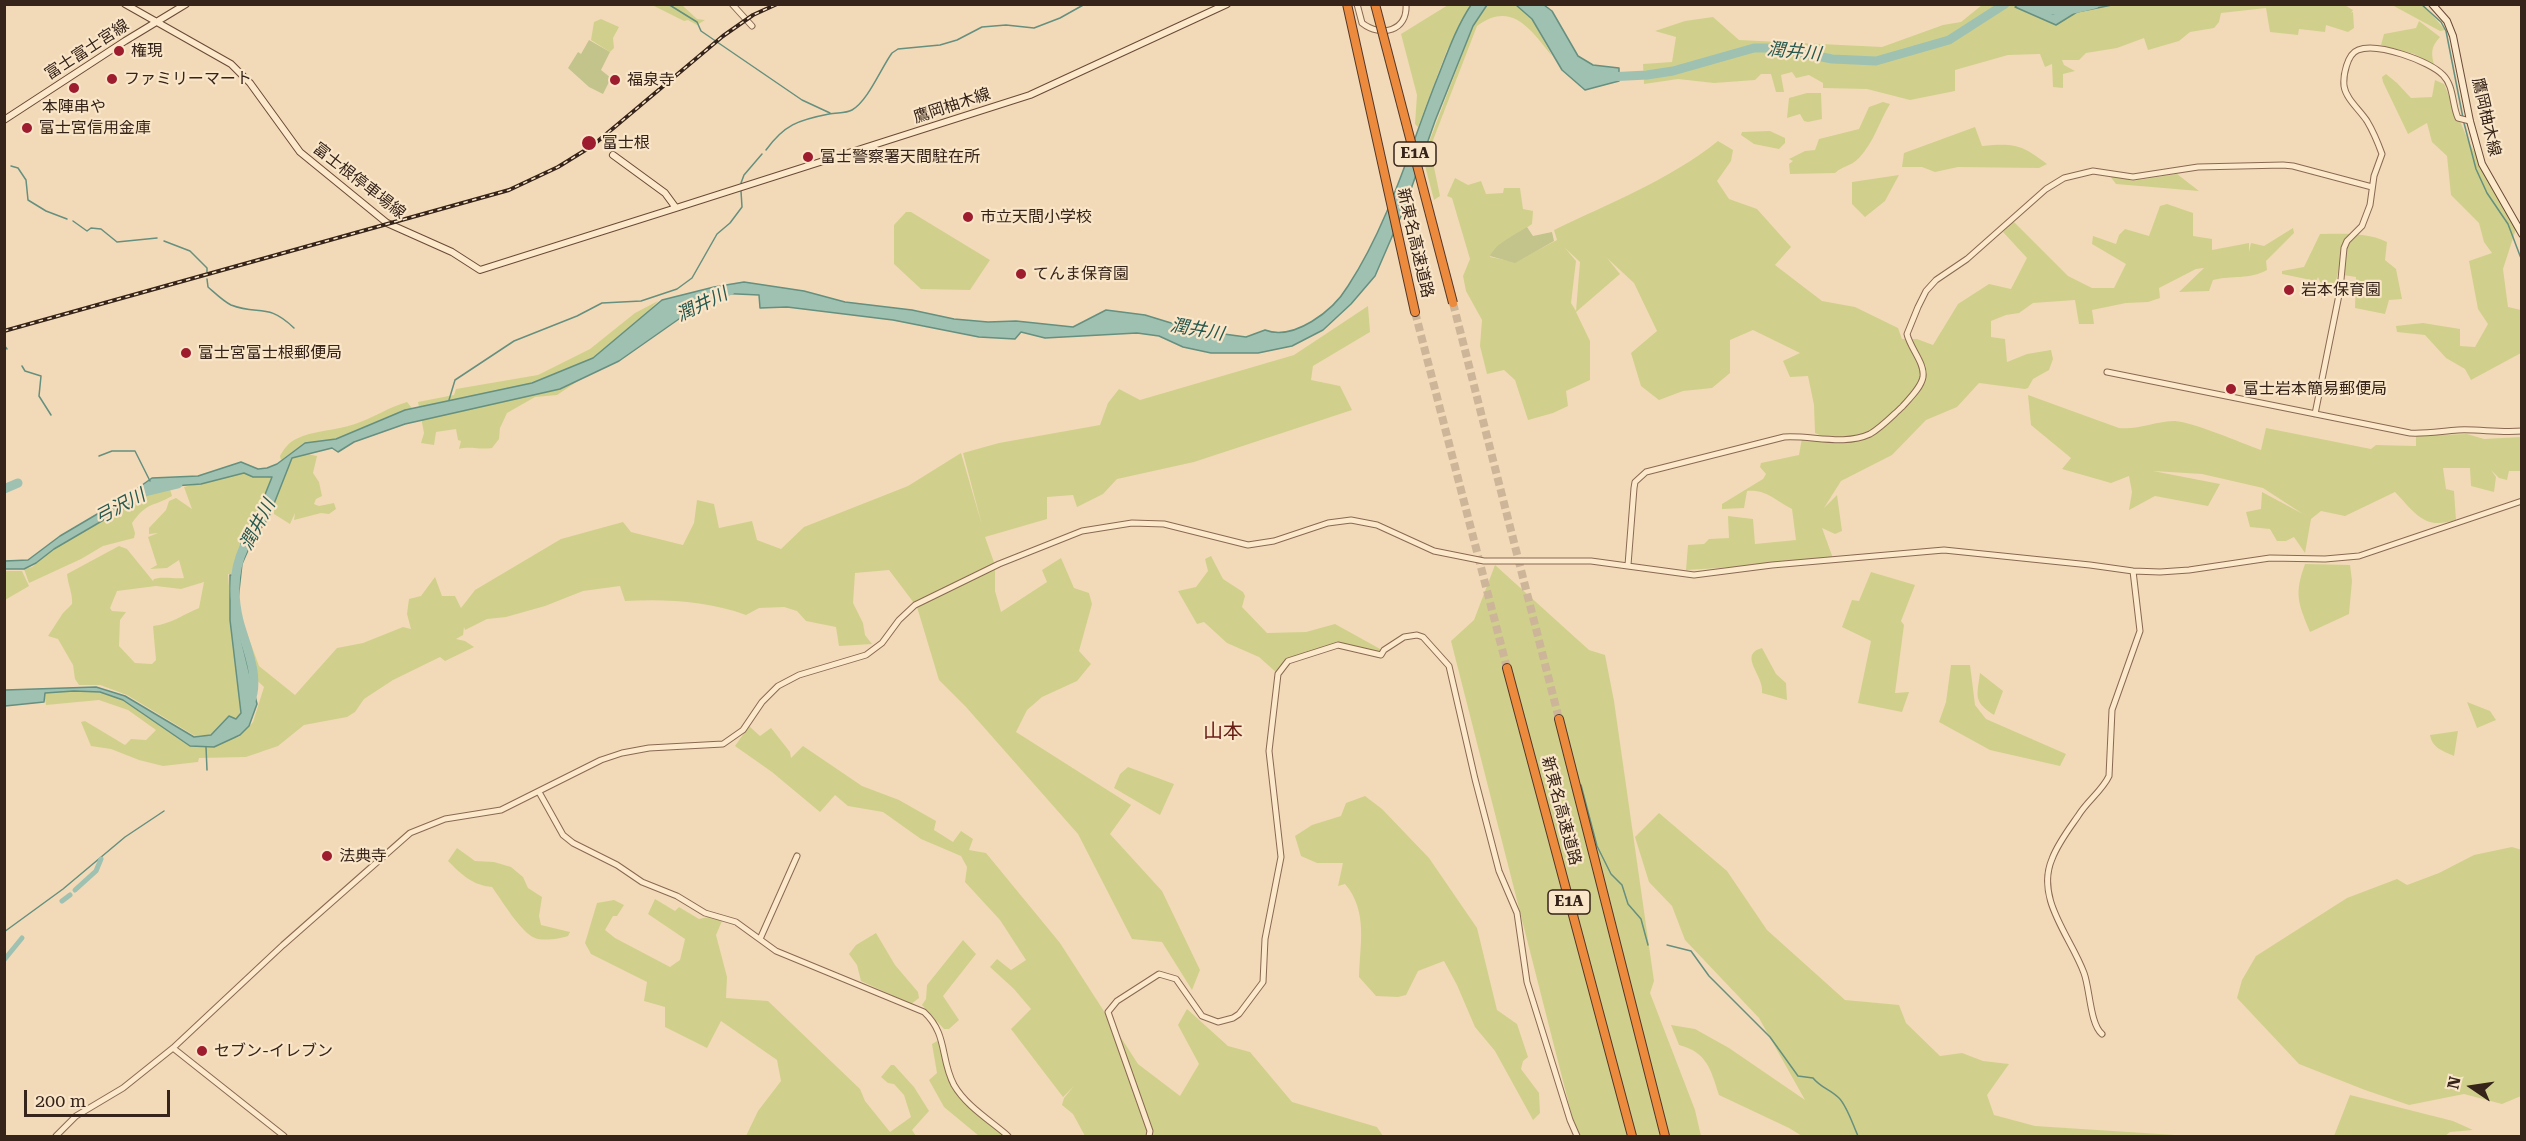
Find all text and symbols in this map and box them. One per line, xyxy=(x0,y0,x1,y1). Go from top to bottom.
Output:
street label: 富士富士宮線 xyxy=(42,16,132,84)
water label: 潤井川 xyxy=(1766,38,1822,66)
place label: 権現 xyxy=(131,41,163,61)
marker: 権現 xyxy=(112,44,126,58)
place label: ファミリーマート xyxy=(124,69,252,89)
place label: 福泉寺 xyxy=(627,70,675,90)
marker: ファミリーマート xyxy=(105,72,119,86)
marker: 福泉寺 xyxy=(608,73,622,87)
street label: 鷹岡柚木線 xyxy=(2468,76,2504,158)
marker: 本陣串や xyxy=(67,81,81,95)
street label: 鷹岡柚木線 xyxy=(911,85,993,127)
place label: 本陣串や xyxy=(42,97,106,117)
place label: 富士宮信用金庫 xyxy=(39,118,151,138)
marker: 富士宮信用金庫 xyxy=(20,121,34,135)
place label: 富士根 xyxy=(602,133,650,153)
marker: 富士根 xyxy=(580,134,598,152)
street label: 富士根停車場線 xyxy=(309,139,409,223)
road number: E1A xyxy=(1394,142,1436,166)
place label: 富士警察署天間駐在所 xyxy=(820,147,980,167)
marker: 富士警察署天間駐在所 xyxy=(801,150,815,164)
street label: 新東名高速道路 xyxy=(1393,186,1437,300)
place label: 市立天間小学校 xyxy=(980,207,1092,227)
marker: 市立天間小学校 xyxy=(961,210,975,224)
place label: てんま保育園 xyxy=(1033,264,1129,284)
marker: てんま保育園 xyxy=(1014,267,1028,281)
place label: 岩本保育園 xyxy=(2301,280,2381,300)
water label: 潤井川 xyxy=(673,283,731,327)
marker: 岩本保育園 xyxy=(2282,283,2296,297)
water label: 潤井川 xyxy=(1169,315,1225,345)
place label: 富士宮富士根郵便局 xyxy=(198,343,342,363)
marker: 富士宮富士根郵便局 xyxy=(179,346,193,360)
place label: 富士岩本簡易郵便局 xyxy=(2243,379,2387,399)
marker: 富士岩本簡易郵便局 xyxy=(2224,382,2238,396)
water label: 弓沢川 xyxy=(91,485,149,529)
water label: 潤井川 xyxy=(236,496,280,554)
district label: 山本 xyxy=(1203,720,1243,744)
street label: 新東名高速道路 xyxy=(1537,754,1585,868)
place label: 法典寺 xyxy=(339,846,387,866)
marker: 法典寺 xyxy=(320,849,334,863)
road number: E1A xyxy=(1548,890,1590,914)
place label: セブン-イレブン xyxy=(214,1041,333,1061)
marker: セブン-イレブン xyxy=(195,1044,209,1058)
north arrow xyxy=(2442,1057,2502,1117)
text: N xyxy=(2443,1075,2465,1091)
scale bar xyxy=(27,1078,172,1116)
text: 200 m xyxy=(35,1090,86,1111)

